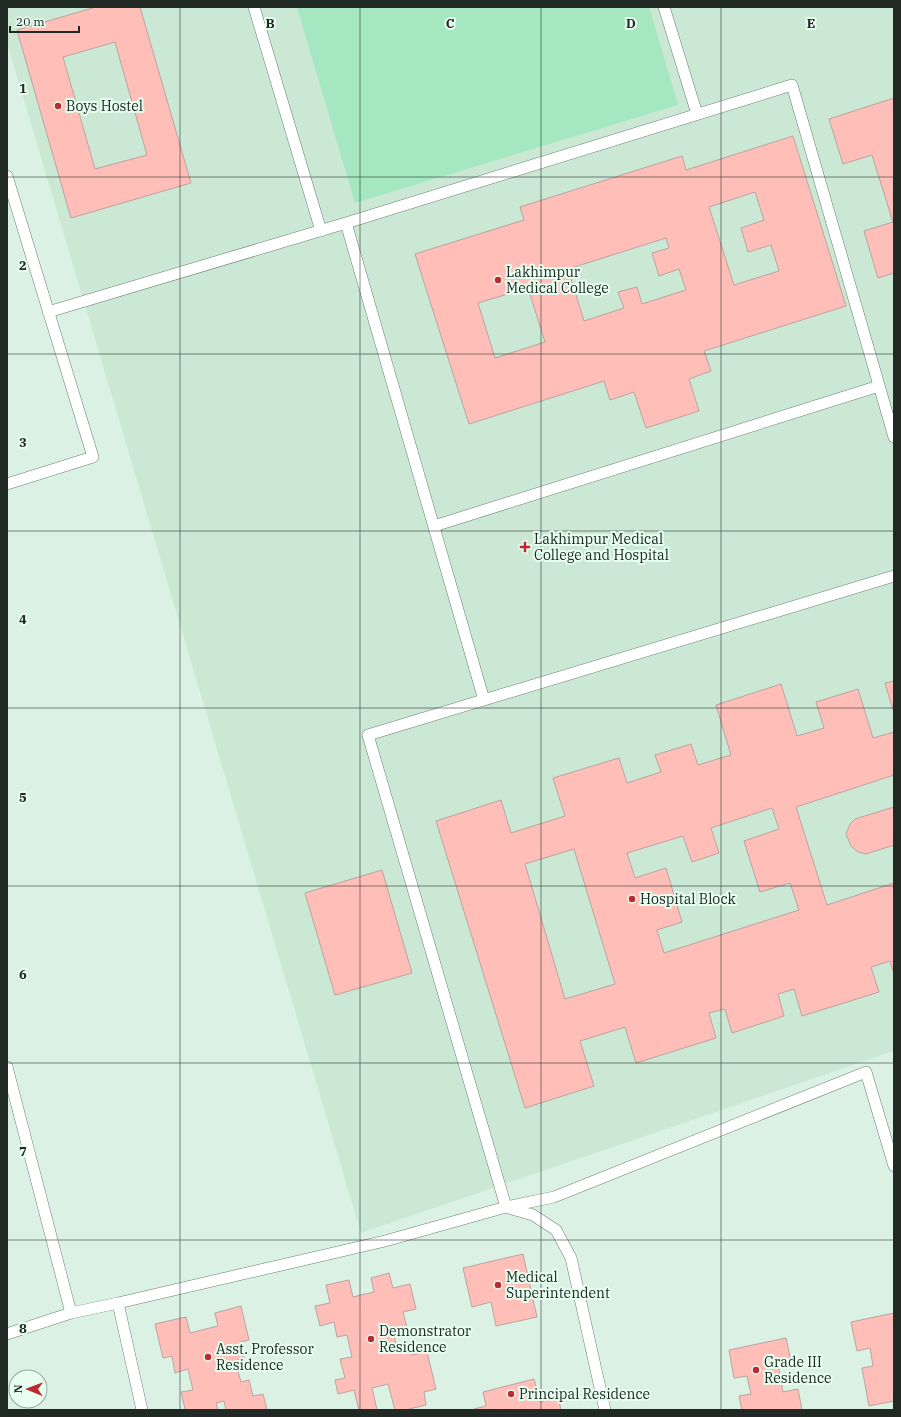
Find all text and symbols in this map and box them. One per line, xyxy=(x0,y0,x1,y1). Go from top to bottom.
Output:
scale bar xyxy=(10,8,79,34)
text: 20 m xyxy=(16,14,45,29)
text: B xyxy=(265,15,275,32)
text: C xyxy=(446,15,455,32)
text: D xyxy=(626,15,636,32)
text: E xyxy=(807,15,815,32)
text: 1 xyxy=(19,80,27,97)
place label: Boys Hostel xyxy=(66,97,143,115)
marker: Boys Hostel xyxy=(53,101,63,111)
text: 2 xyxy=(19,257,27,274)
place label: Lakhimpur Medical College xyxy=(506,263,609,297)
marker: Lakhimpur Medical College xyxy=(493,275,503,285)
text: 3 xyxy=(19,434,27,451)
place label: Lakhimpur Medical College and Hospital xyxy=(534,530,669,564)
marker: Lakhimpur Medical College and Hospital xyxy=(519,541,531,553)
text: 4 xyxy=(19,611,27,628)
text: 5 xyxy=(19,789,27,806)
place label: Hospital Block xyxy=(640,890,737,908)
marker: Hospital Block xyxy=(627,894,637,904)
text: 6 xyxy=(19,966,27,983)
text: 7 xyxy=(19,1143,27,1160)
place label: Medical Superintendent xyxy=(506,1268,610,1302)
marker: Medical Superintendent xyxy=(493,1280,503,1290)
text: 8 xyxy=(19,1320,27,1337)
place label: Demonstrator Residence xyxy=(379,1322,472,1356)
marker: Demonstrator Residence xyxy=(366,1334,376,1344)
place label: Asst. Professor Residence xyxy=(216,1340,314,1374)
marker: Asst. Professor Residence xyxy=(203,1352,213,1362)
place label: Grade III Residence xyxy=(764,1353,832,1387)
marker: Grade III Residence xyxy=(751,1365,761,1375)
north arrow xyxy=(8,1369,48,1409)
text: N xyxy=(11,1384,25,1393)
place label: Principal Residence xyxy=(519,1385,650,1403)
marker: Principal Residence xyxy=(506,1389,516,1399)

